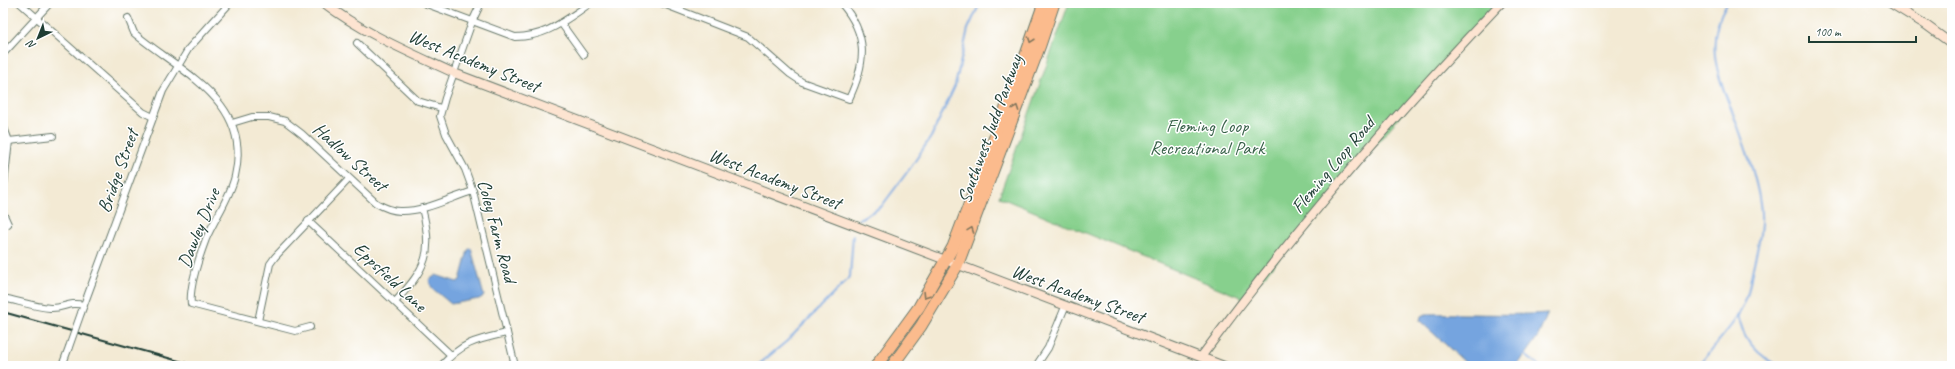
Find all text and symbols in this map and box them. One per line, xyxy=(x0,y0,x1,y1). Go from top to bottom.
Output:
north arrow xyxy=(18,18,58,58)
scale bar xyxy=(1809,18,1916,44)
street label: West Academy Street xyxy=(405,24,546,99)
text: 100 m xyxy=(1815,24,1842,40)
text: N xyxy=(22,36,38,53)
one-way arrow xyxy=(1028,36,1036,43)
street label: Southwest Judd Parkway xyxy=(952,50,1029,207)
one-way arrow xyxy=(1012,104,1020,111)
street label: Fleming Loop Road xyxy=(1286,110,1382,218)
park label: Fleming Loop Recreational Park xyxy=(1150,114,1266,160)
street label: Hadlow Street xyxy=(308,117,394,199)
street label: Bridge Street xyxy=(92,124,145,216)
street label: West Academy Street xyxy=(706,143,847,216)
street label: Coley Farm Road xyxy=(472,177,523,288)
street label: Dawley Drive xyxy=(172,183,226,271)
one-way arrow xyxy=(967,226,975,233)
street label: Eppsfield Lane xyxy=(348,237,433,318)
street label: West Academy Street xyxy=(1008,259,1150,330)
one-way arrow xyxy=(923,291,931,298)

